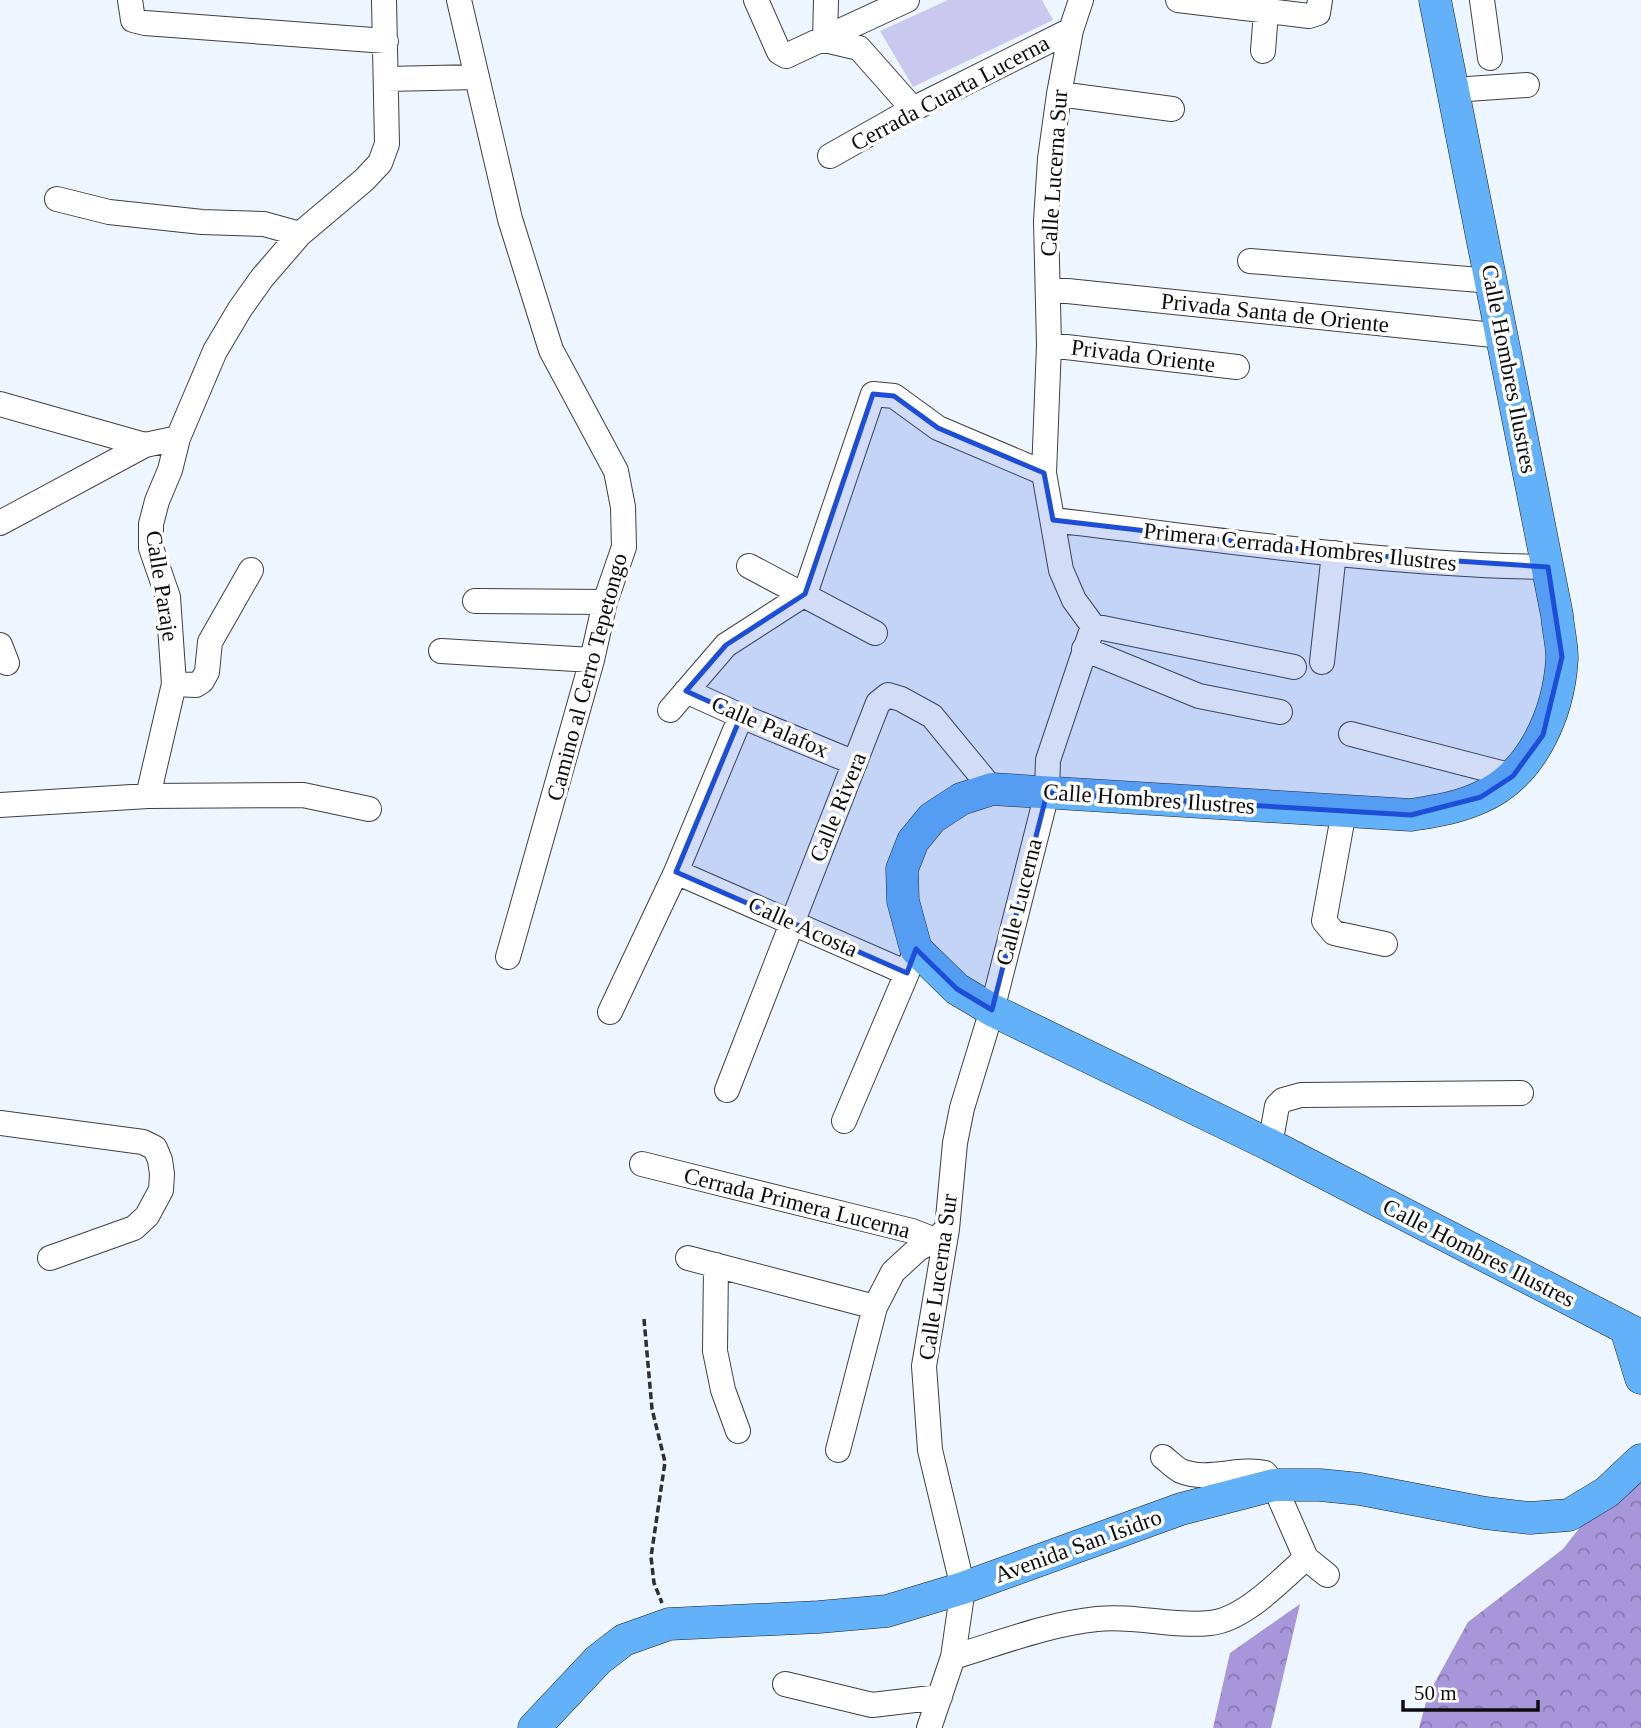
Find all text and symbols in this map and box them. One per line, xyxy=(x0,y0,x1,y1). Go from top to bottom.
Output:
street label: Cerrada Cuarta Lucerna xyxy=(847,30,1053,156)
street label: Calle Lucerna Sur xyxy=(1036,88,1072,257)
street label: Calle Hombres Ilustres xyxy=(1476,263,1542,476)
street label: Privada Santa de Oriente xyxy=(1160,289,1390,337)
street label: Privada Oriente xyxy=(1070,335,1216,377)
street label: Primera Cerrada Hombres Ilustres xyxy=(1142,518,1458,576)
street label: Calle Paraje xyxy=(141,529,183,643)
street label: Camino al Cerro Tepetongo xyxy=(542,550,632,804)
street label: Calle Palafox xyxy=(708,691,833,763)
street label: Calle Rivera xyxy=(805,749,871,865)
street label: Calle Hombres Ilustres xyxy=(1042,779,1256,819)
street label: Calle Lucerna xyxy=(991,836,1047,968)
street label: Calle Acosta xyxy=(745,892,861,962)
street label: Cerrada Primera Lucerna xyxy=(681,1163,913,1243)
street label: Calle Lucerna Sur xyxy=(914,1192,962,1362)
street label: Calle Hombres Ilustres xyxy=(1379,1194,1579,1312)
street label: Avenida San Isidro xyxy=(991,1504,1165,1588)
scale bar xyxy=(1403,1668,1538,1712)
text: 50 m xyxy=(1414,1681,1457,1705)

